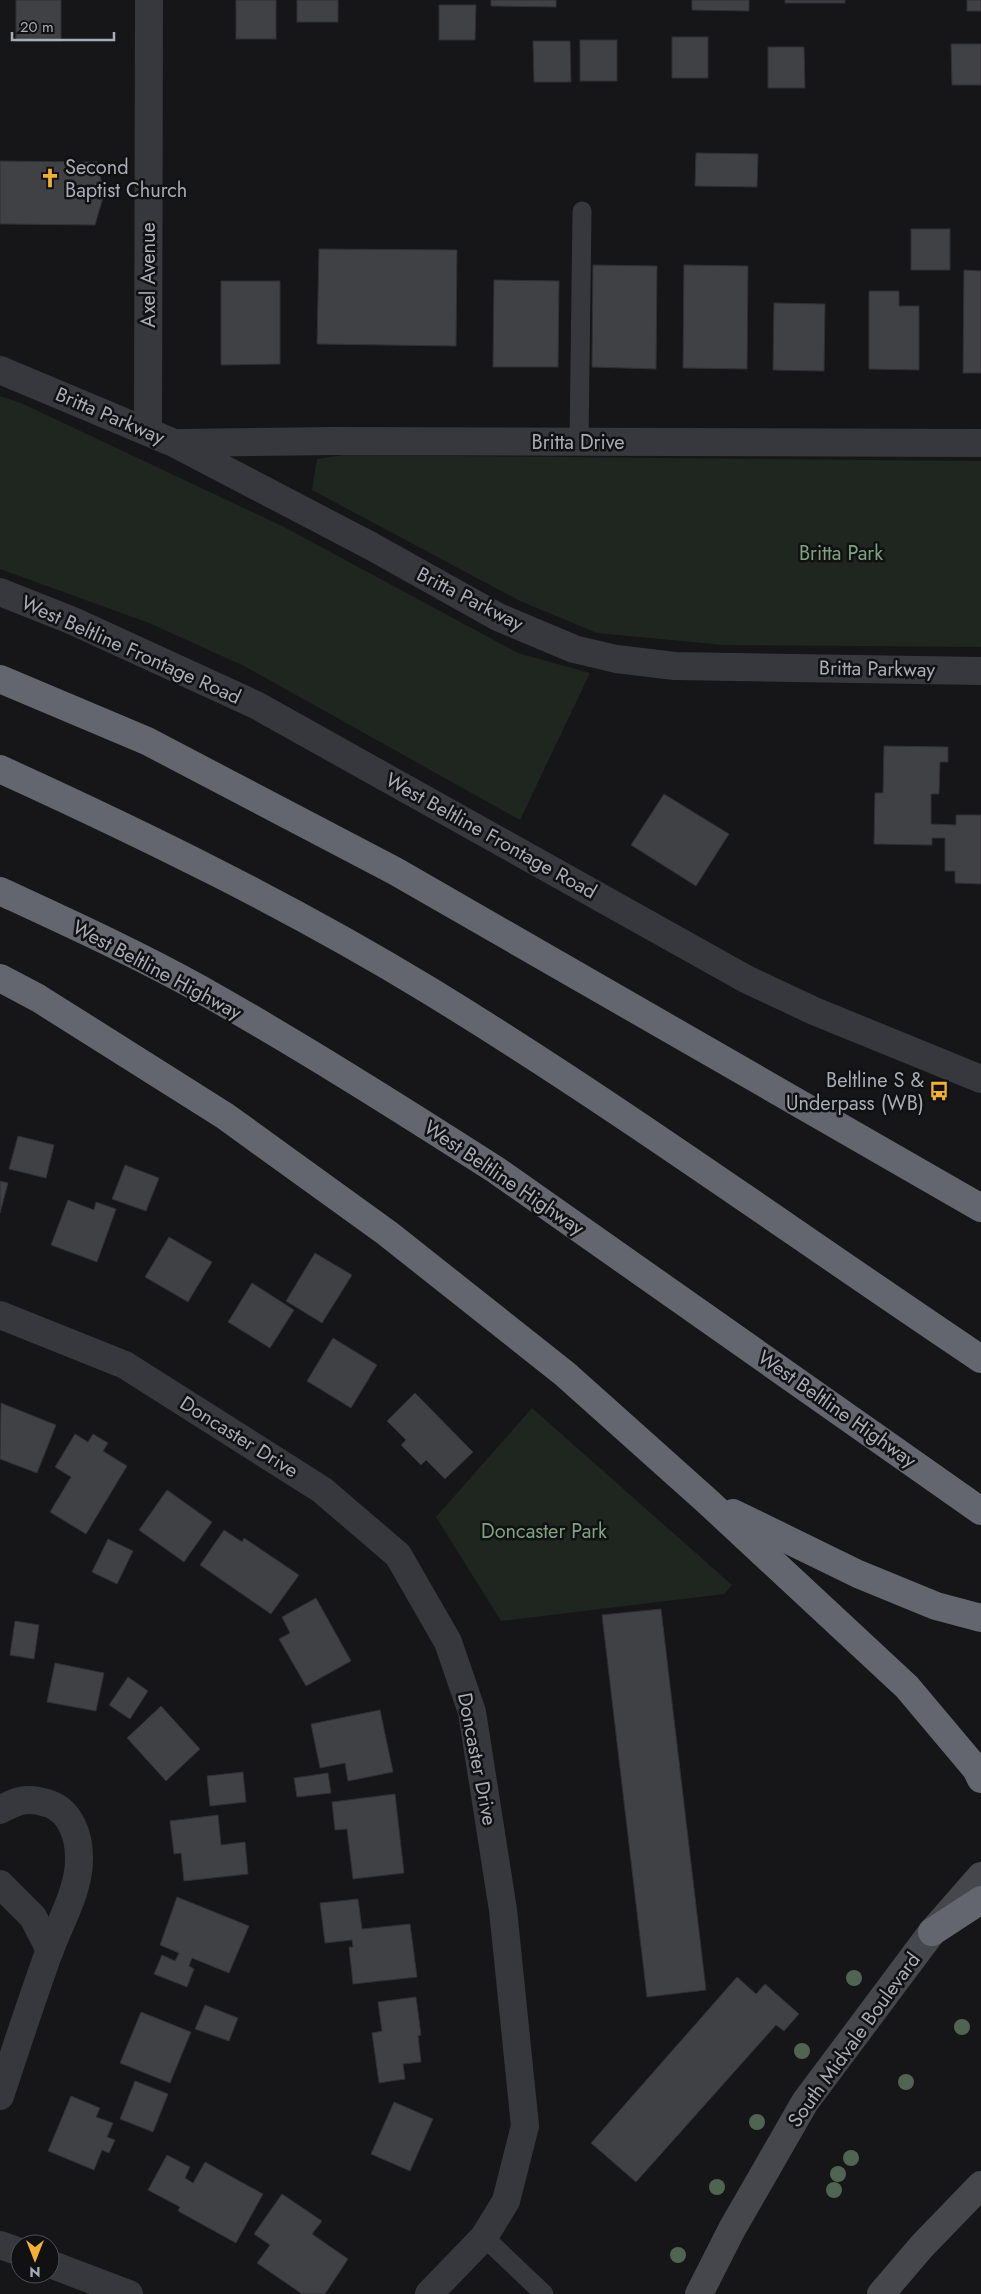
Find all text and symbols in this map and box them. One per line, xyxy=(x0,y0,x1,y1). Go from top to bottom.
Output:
scale bar xyxy=(12,10,115,42)
text: 20 m xyxy=(20,16,54,38)
place label: Second Baptist Church xyxy=(65,153,187,205)
church icon: Second Baptist Church xyxy=(39,167,61,189)
street label: Axel Avenue xyxy=(134,222,163,328)
street label: Britta Parkway xyxy=(51,380,169,452)
street label: Britta Drive xyxy=(532,428,624,457)
park label: Britta Park xyxy=(799,539,883,568)
street label: Britta Parkway xyxy=(412,560,529,638)
street label: West Beltline Frontage Road xyxy=(17,588,245,712)
street label: Britta Parkway xyxy=(819,653,936,685)
street label: West Beltline Frontage Road xyxy=(380,766,602,906)
street label: West Beltline Highway xyxy=(67,913,247,1027)
place label: Beltline S & Underpass (WB) xyxy=(786,1066,924,1118)
bus stop icon: Beltline S & Underpass (WB) xyxy=(928,1080,950,1102)
street label: West Beltline Highway xyxy=(418,1113,590,1243)
street label: West Beltline Highway xyxy=(752,1343,922,1475)
street label: Doncaster Drive xyxy=(174,1389,304,1485)
park label: Doncaster Park xyxy=(481,1517,607,1546)
street label: Doncaster Drive xyxy=(450,1690,504,1828)
street label: South Midvale Boulevard xyxy=(781,1947,927,2133)
north arrow xyxy=(10,2234,60,2284)
text: N xyxy=(29,2262,41,2282)

